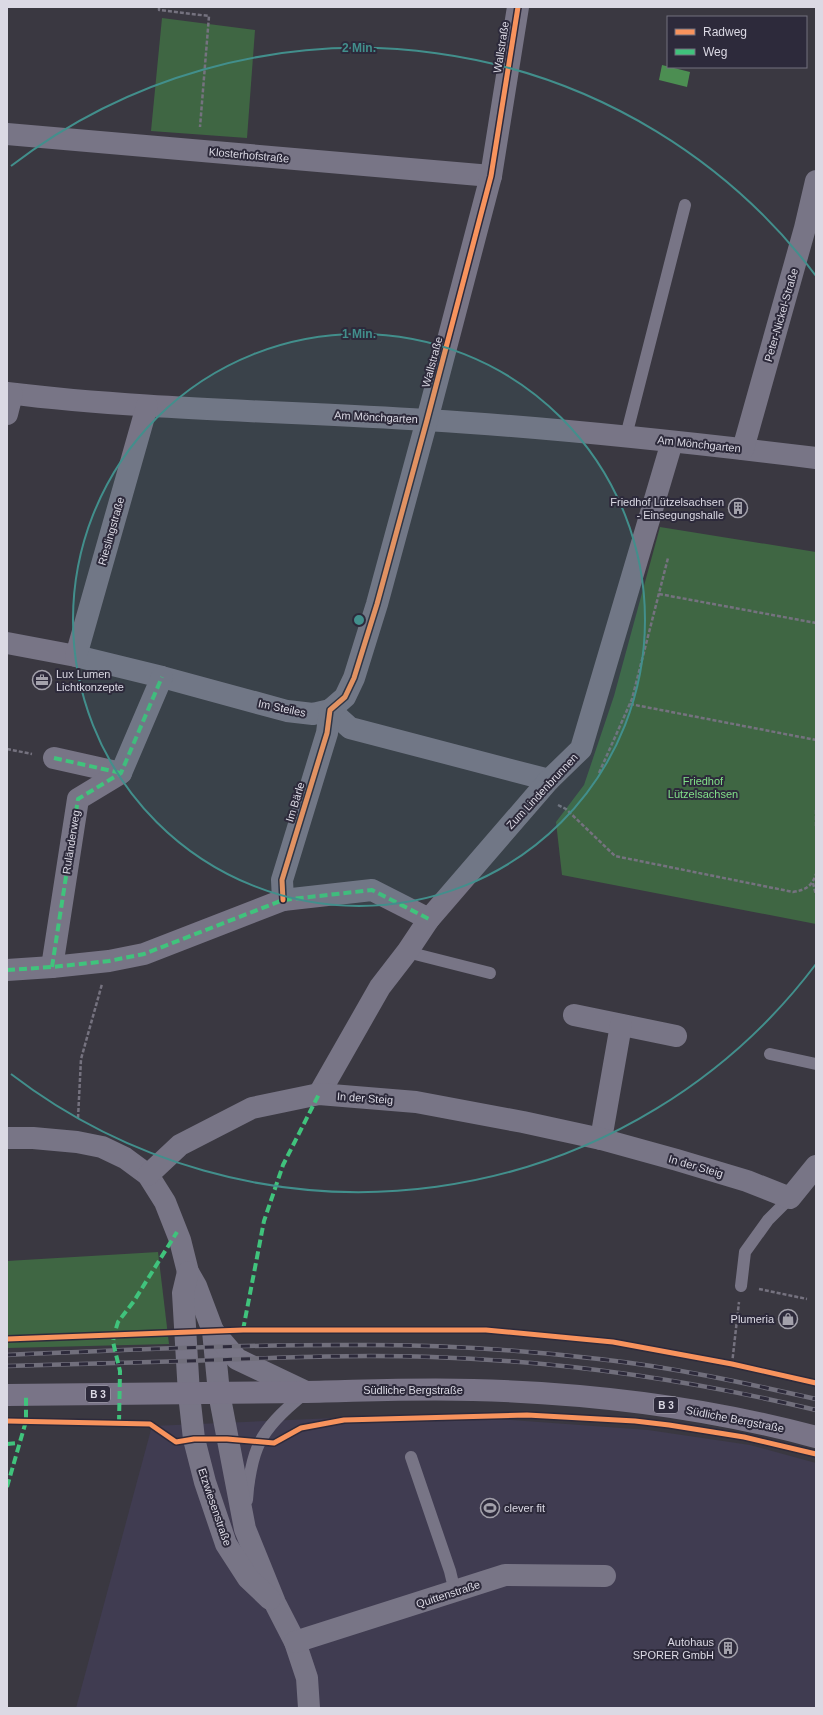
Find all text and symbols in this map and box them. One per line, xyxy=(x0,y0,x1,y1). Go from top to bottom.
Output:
legend xyxy=(667,16,807,68)
street label: Wallstraße xyxy=(491,20,511,74)
text: Radweg xyxy=(703,25,747,39)
text: 2 Min. xyxy=(342,41,376,55)
text: Weg xyxy=(703,45,727,59)
street label: Klosterhofstraße xyxy=(208,146,290,164)
street label: Peter-Nickel-Straße xyxy=(762,267,800,363)
text: 1 Min. xyxy=(342,327,376,341)
street label: Wallstraße xyxy=(419,335,445,389)
street label: Am Mönchgarten xyxy=(334,409,418,425)
street label: Am Mönchgarten xyxy=(657,434,741,454)
street label: Rieslingstraße xyxy=(96,496,126,566)
place label: Friedhof Lützelsachsen - Einsegungshalle xyxy=(610,496,724,521)
building icon: Friedhof Lützelsachsen - Einsegungshalle xyxy=(727,497,749,519)
centre of rings xyxy=(352,613,366,627)
place label: Lux Lumen Lichtkonzepte xyxy=(56,668,124,693)
office icon: Lux Lumen Lichtkonzepte xyxy=(31,669,53,691)
street label: Im Steiles xyxy=(257,697,307,719)
street label: Zum Lindenbrunnen xyxy=(504,751,580,831)
park label: Friedhof Lützelsachsen xyxy=(668,775,738,800)
street label: Im Bärle xyxy=(283,781,307,823)
street label: Ruländerweg xyxy=(60,809,82,875)
street label: In der Steig xyxy=(337,1090,393,1106)
street label: In der Steig xyxy=(667,1152,725,1180)
shop icon: Plumeria xyxy=(777,1308,799,1330)
place label: Plumeria xyxy=(731,1313,775,1325)
street label: Südliche Bergstraße xyxy=(363,1384,463,1396)
road number: B 3 xyxy=(86,1386,110,1402)
road number: B 3 xyxy=(654,1397,678,1413)
street label: Südliche Bergstraße xyxy=(685,1404,785,1434)
street label: Etzwiesenstraße xyxy=(196,1467,234,1547)
sports icon: clever fit xyxy=(479,1497,501,1519)
place label: clever fit xyxy=(504,1502,545,1514)
street label: Quittenstraße xyxy=(414,1578,482,1610)
place label: Autohaus SPORER GmbH xyxy=(633,1636,714,1661)
building icon: Autohaus SPORER GmbH xyxy=(717,1637,739,1659)

